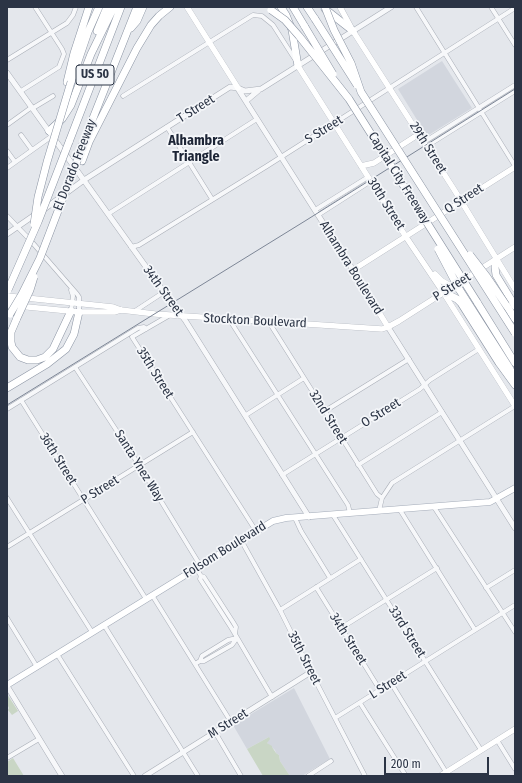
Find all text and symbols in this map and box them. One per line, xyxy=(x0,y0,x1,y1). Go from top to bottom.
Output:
road number: US 50 xyxy=(76,65,114,85)
street label: T Street xyxy=(174,92,218,126)
street label: S Street xyxy=(302,112,346,148)
street label: El Dorado Freeway xyxy=(50,117,100,213)
street label: 29th Street xyxy=(406,119,450,177)
street label: Capital City Freeway xyxy=(364,129,434,227)
district label: Alhambra Triangle xyxy=(168,133,224,166)
street label: 30th Street xyxy=(364,175,408,233)
street label: Q Street xyxy=(442,181,486,217)
street label: Alhambra Boulevard xyxy=(316,218,386,318)
street label: 34th Street xyxy=(140,263,186,319)
street label: P Street xyxy=(430,269,474,305)
street label: Stockton Boulevard xyxy=(203,311,307,331)
street label: 35th Street xyxy=(133,344,177,402)
street label: 32nd Street xyxy=(305,387,351,447)
street label: O Street xyxy=(359,395,403,431)
street label: Santa Ynez Way xyxy=(111,427,167,505)
street label: 36th Street xyxy=(36,430,80,488)
street label: P Street xyxy=(78,472,122,508)
street label: Folsom Boulevard xyxy=(181,518,269,582)
street label: 33rd Street xyxy=(385,603,429,661)
street label: 34th Street xyxy=(326,610,370,668)
street label: 35th Street xyxy=(284,629,324,687)
street label: L Street xyxy=(367,668,409,702)
street label: M Street xyxy=(205,706,251,742)
scale bar xyxy=(386,749,491,775)
text: 200 m xyxy=(391,757,421,771)

